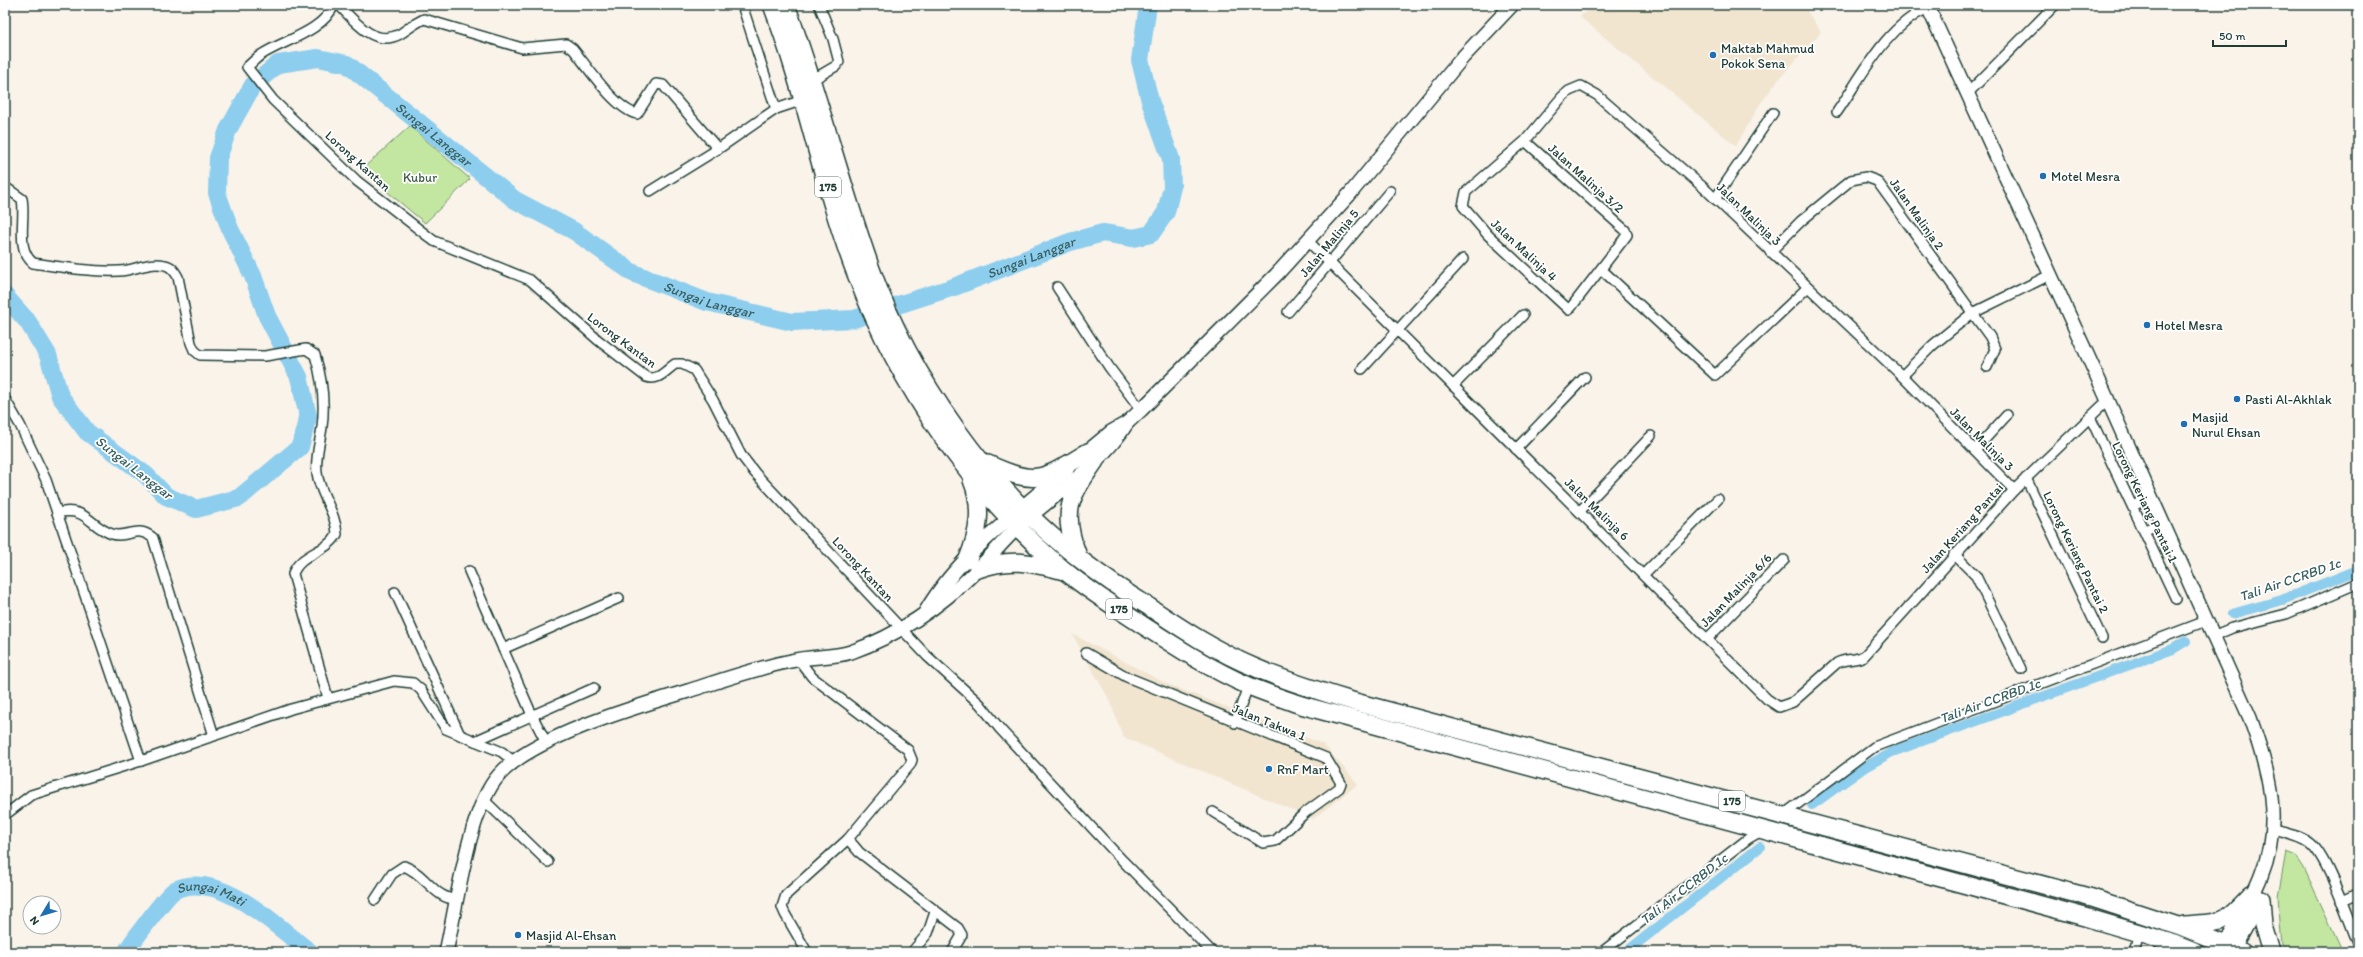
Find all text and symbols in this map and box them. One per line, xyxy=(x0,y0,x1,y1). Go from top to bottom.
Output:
scale bar xyxy=(2213,22,2286,48)
text: 50 m xyxy=(2219,29,2245,43)
place label: Maktab Mahmud Pokok Sena xyxy=(1721,41,1814,71)
marker: Maktab Mahmud Pokok Sena xyxy=(1708,50,1718,60)
water label: Sungai Langgar xyxy=(392,98,476,171)
street label: Lorong Kantan xyxy=(322,128,394,195)
street label: Jalan Malinja 3/2 xyxy=(1545,140,1627,216)
place label: Motel Mesra xyxy=(2051,169,2120,184)
park label: Kubur xyxy=(403,170,437,185)
marker: Motel Mesra xyxy=(2038,171,2048,181)
street label: Jalan Malinja 2 xyxy=(1887,175,1947,253)
road number: 175 xyxy=(815,177,841,197)
street label: Jalan Malinja 3 xyxy=(1714,179,1784,249)
street label: Jalan Malinja 5 xyxy=(1296,206,1362,280)
street label: Jalan Malinja 4 xyxy=(1488,216,1560,284)
water label: Sungai Langgar xyxy=(984,232,1078,282)
water label: Sungai Langgar xyxy=(661,277,757,321)
street label: Lorong Kantan xyxy=(584,309,660,371)
place label: Hotel Mesra xyxy=(2155,318,2223,333)
marker: Hotel Mesra xyxy=(2142,320,2152,330)
place label: Pasti Al-Akhlak xyxy=(2245,392,2332,407)
marker: Pasti Al-Akhlak xyxy=(2232,394,2242,404)
street label: Jalan Malinja 3 xyxy=(1947,404,2017,474)
place label: Masjid Nurul Ehsan xyxy=(2192,410,2260,440)
marker: Masjid Nurul Ehsan xyxy=(2179,419,2189,429)
water label: Sungai Langgar xyxy=(92,433,177,504)
street label: Lorong Keriang Pantai 1 xyxy=(2109,439,2181,565)
street label: Jalan Malinja 6 xyxy=(1562,475,1632,544)
street label: Jalan Keriang Pantai xyxy=(1918,480,2006,576)
street label: Lorong Keriang Pantai 2 xyxy=(2040,489,2112,616)
street label: Lorong Kantan xyxy=(829,534,897,605)
street label: Jalan Malinja 6/6 xyxy=(1697,550,1775,630)
water label: Tali Air CCRBD 1c xyxy=(2237,555,2343,605)
road number: 175 xyxy=(1106,599,1132,619)
water label: Tali Air CCRBD 1c xyxy=(1937,675,2043,727)
street label: Jalan Takwa 1 xyxy=(1230,700,1308,744)
place label: RnF Mart xyxy=(1277,762,1329,777)
marker: RnF Mart xyxy=(1264,764,1274,774)
road number: 175 xyxy=(1719,791,1745,811)
water label: Tali Air CCRBD 1c xyxy=(1637,849,1731,928)
water label: Sungai Mati xyxy=(174,877,250,910)
north arrow xyxy=(22,895,62,935)
text: N xyxy=(27,914,42,928)
place label: Masjid Al-Ehsan xyxy=(526,928,617,943)
marker: Masjid Al-Ehsan xyxy=(513,930,523,940)

